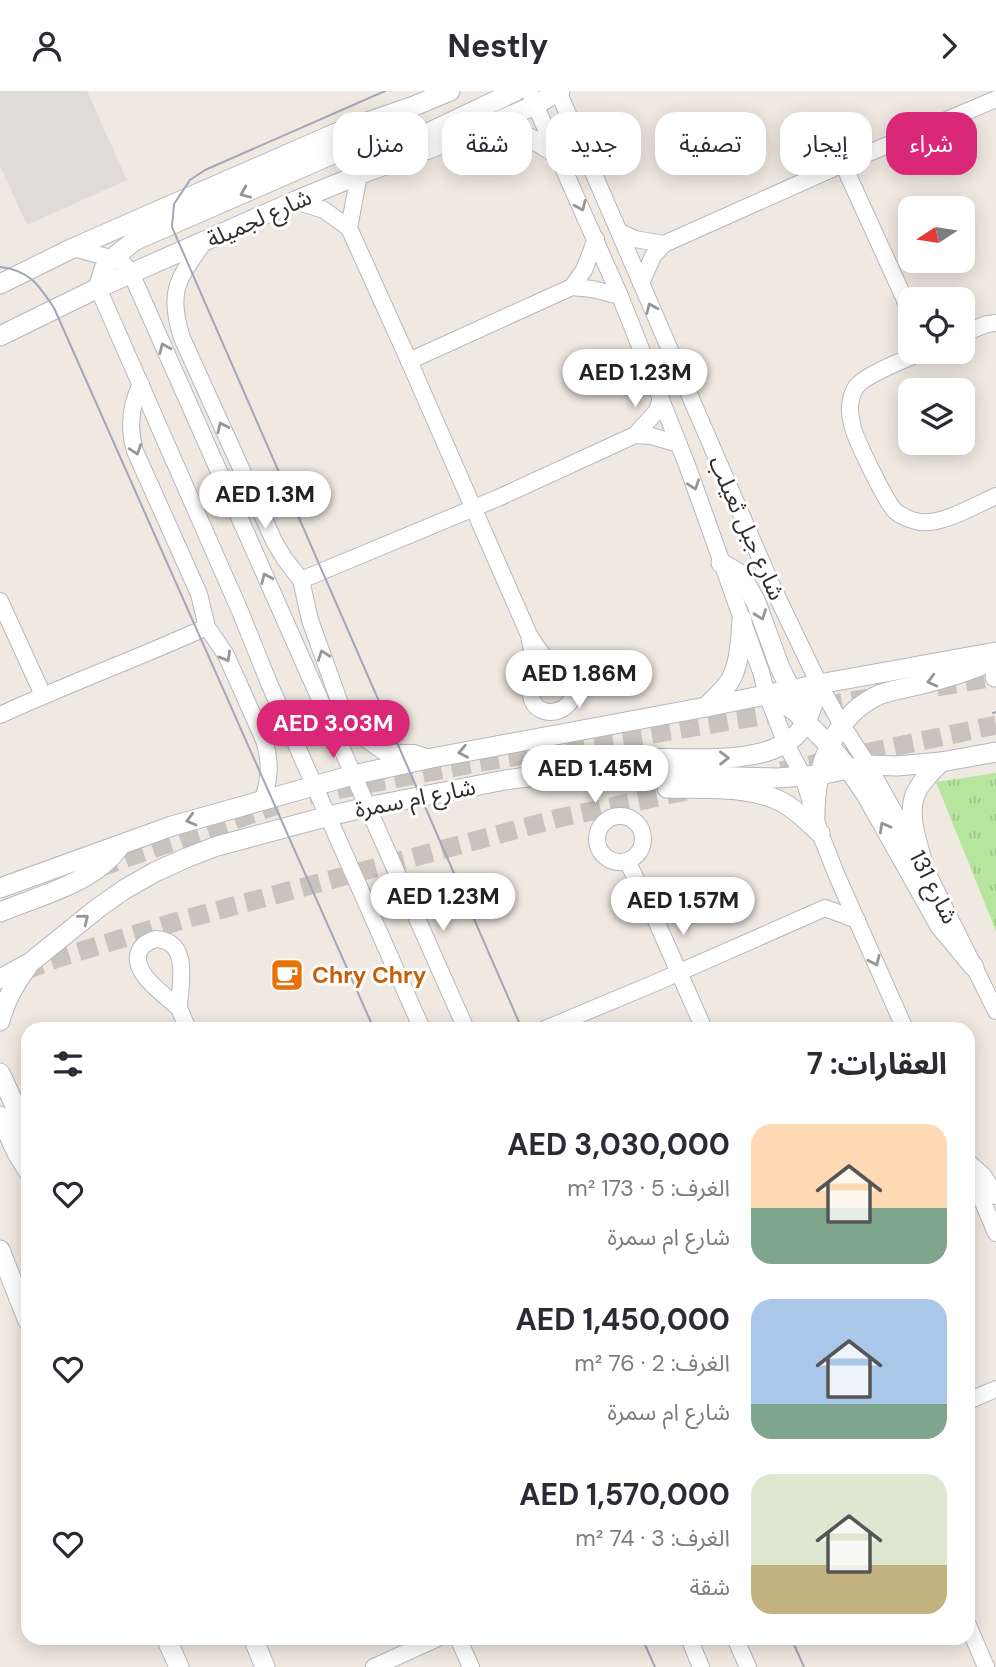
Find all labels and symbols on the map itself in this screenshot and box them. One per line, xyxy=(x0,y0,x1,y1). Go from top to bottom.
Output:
street label: شارع لجميلة xyxy=(202,182,317,256)
one-way arrow xyxy=(240,184,252,198)
north arrow xyxy=(898,196,975,273)
one-way arrow xyxy=(573,199,587,212)
one-way arrow xyxy=(646,303,660,315)
one-way arrow xyxy=(158,343,172,355)
pin: AED 1.23M xyxy=(555,349,715,409)
one-way arrow xyxy=(216,421,230,434)
one-way arrow xyxy=(128,443,142,455)
street label: شارع جبل ثعيلب xyxy=(700,451,792,606)
pin: AED 1.3M xyxy=(193,471,337,531)
one-way arrow xyxy=(686,479,700,491)
one-way arrow xyxy=(260,573,274,585)
one-way arrow xyxy=(752,608,766,620)
one-way arrow xyxy=(217,649,231,662)
one-way arrow xyxy=(317,650,331,662)
pin: AED 1.86M xyxy=(499,651,659,710)
one-way arrow xyxy=(926,673,938,687)
pin: AED 3.03M xyxy=(253,701,413,760)
one-way arrow xyxy=(457,744,469,759)
pin: AED 1.45M xyxy=(515,745,675,805)
one-way arrow xyxy=(719,750,730,766)
street label: شارع ام سمرة xyxy=(352,772,479,827)
one-way arrow xyxy=(185,812,197,826)
one-way arrow xyxy=(879,822,893,835)
street label: شارع 131 xyxy=(901,845,965,930)
pin: AED 1.23M xyxy=(363,873,523,933)
pin: AED 1.57M xyxy=(603,877,763,937)
one-way arrow xyxy=(77,914,89,927)
one-way arrow xyxy=(867,954,881,966)
cafe icon: Chry Chry xyxy=(268,956,306,994)
place label: Chry Chry xyxy=(312,960,426,990)

